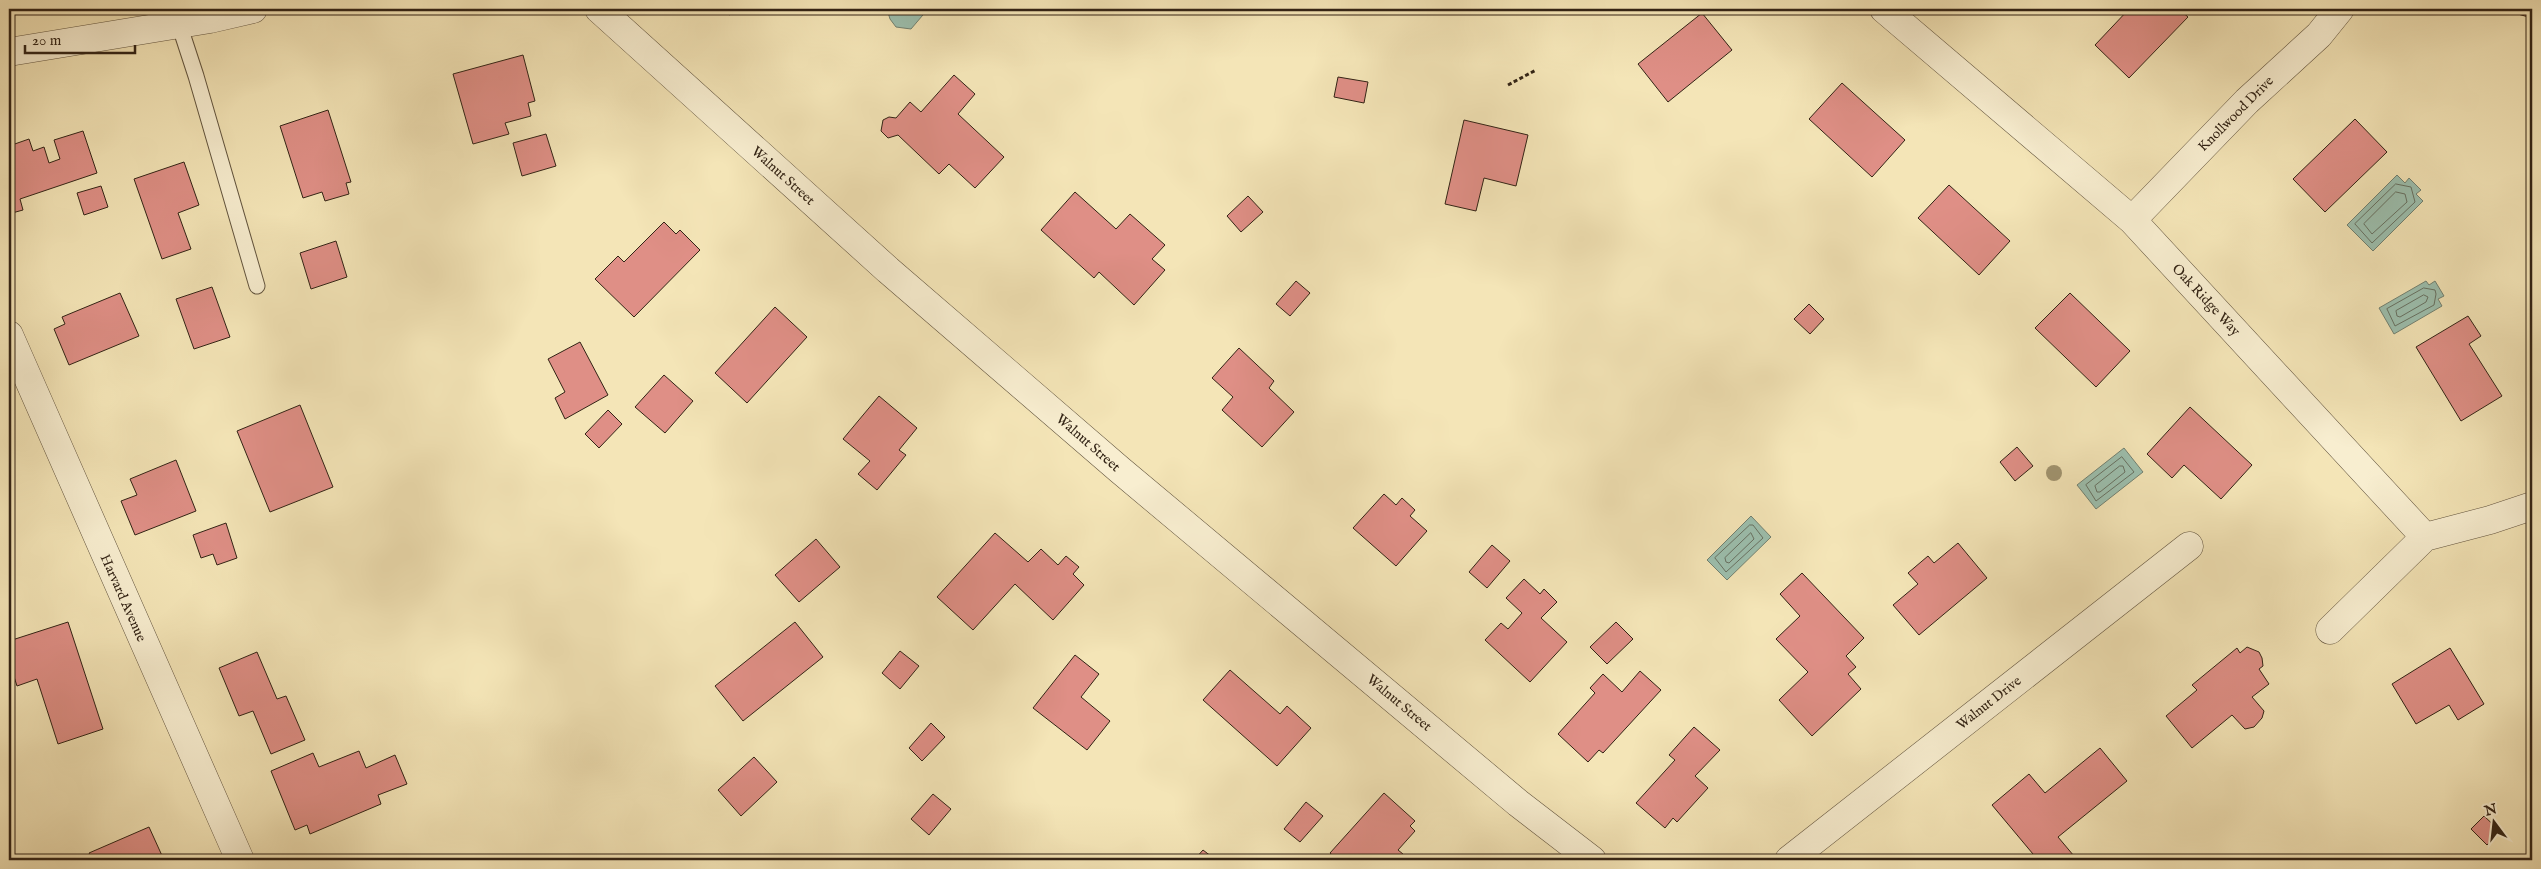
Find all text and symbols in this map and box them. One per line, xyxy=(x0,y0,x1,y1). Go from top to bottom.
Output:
scale bar xyxy=(25,22,135,54)
text: 20 m xyxy=(32,31,62,50)
street label: Knollwood Drive xyxy=(2194,72,2278,156)
street label: Walnut Street xyxy=(747,143,819,209)
street label: Oak Ridge Way xyxy=(2168,260,2244,340)
street label: Walnut Street xyxy=(1052,410,1124,476)
street label: Harvard Avenue xyxy=(96,551,151,645)
street label: Walnut Street xyxy=(1363,671,1435,736)
street label: Walnut Drive xyxy=(1953,672,2026,734)
north arrow xyxy=(2468,796,2518,846)
text: N xyxy=(2482,800,2499,821)

